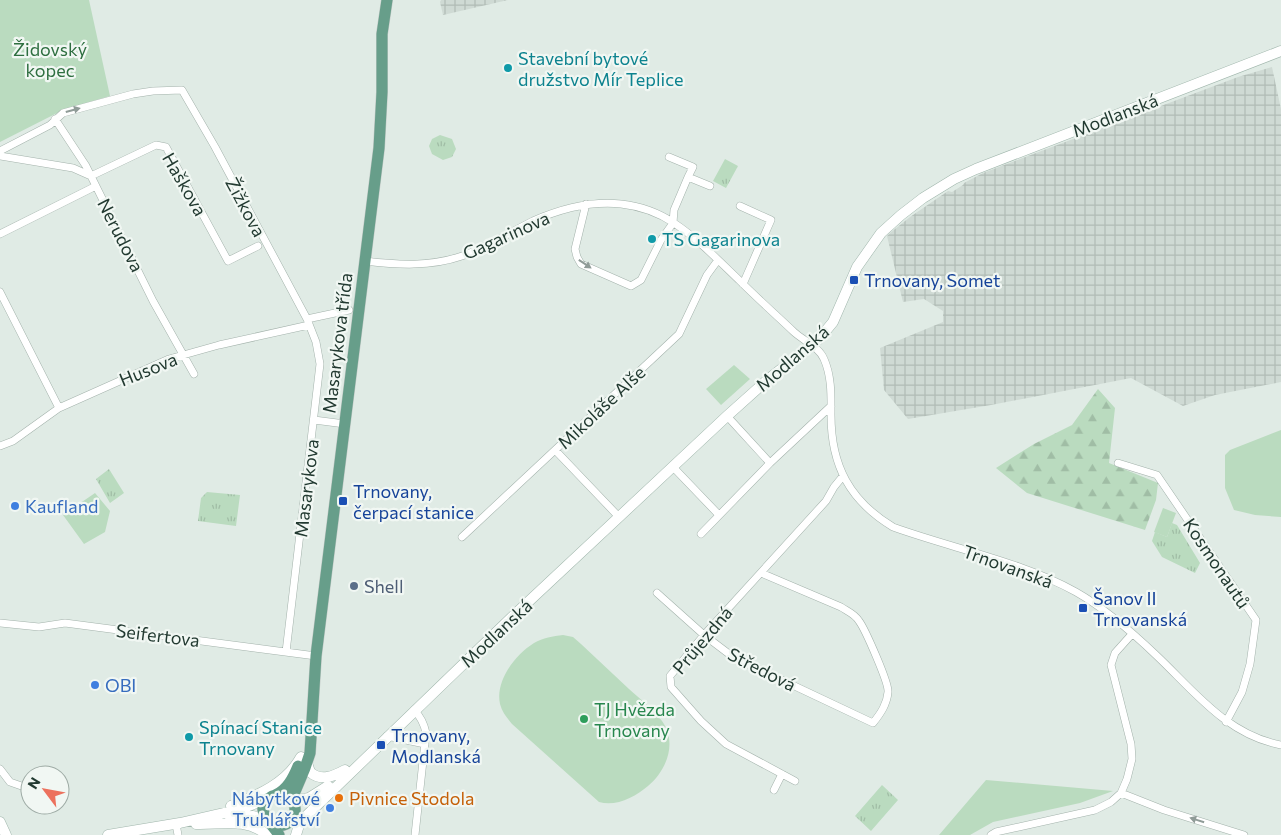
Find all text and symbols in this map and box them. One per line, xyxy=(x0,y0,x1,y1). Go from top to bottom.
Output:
park label: Židovský kopec xyxy=(13,38,87,81)
place label: Stavební bytové družstvo Mír Teplice xyxy=(518,47,684,90)
marker: Stavební bytové družstvo Mír Teplice xyxy=(502,62,514,74)
street label: Modlanská xyxy=(1069,89,1161,141)
one-way arrow xyxy=(65,106,80,114)
street label: Haškova xyxy=(158,148,212,220)
street label: Žižkova xyxy=(221,174,271,240)
street label: Nerudova xyxy=(93,195,149,275)
street label: Gagarinova xyxy=(459,206,553,264)
place label: TS Gagarinova xyxy=(662,228,780,250)
marker: TS Gagarinova xyxy=(646,233,658,245)
one-way arrow xyxy=(578,259,592,269)
place label: Trnovany, Somet xyxy=(864,269,1000,291)
street label: Masarykova třída xyxy=(317,272,357,414)
marker: Trnovany, Somet xyxy=(848,274,860,286)
street label: Modlanská xyxy=(751,320,833,396)
street label: Husova xyxy=(116,347,180,391)
street label: Mikoláše Alše xyxy=(553,361,649,453)
street label: Masarykova xyxy=(289,438,323,538)
place label: Trnovany, čerpací stanice xyxy=(353,480,474,523)
place label: Kaufland xyxy=(25,495,98,517)
marker: Trnovany, čerpací stanice xyxy=(337,495,349,507)
marker: Kaufland xyxy=(9,500,21,512)
street label: Kosmonautů xyxy=(1179,514,1255,612)
street label: Trnovanská xyxy=(960,540,1056,592)
place label: Shell xyxy=(364,575,404,597)
marker: Shell xyxy=(348,580,360,592)
place label: Šanov II Trnovanská xyxy=(1093,587,1187,630)
street label: Modlanská xyxy=(456,594,536,672)
street label: Průjezdná xyxy=(667,602,737,678)
marker: Šanov II Trnovanská xyxy=(1077,602,1089,614)
street label: Seifertova xyxy=(115,619,201,651)
street label: Středová xyxy=(724,643,800,695)
place label: OBI xyxy=(105,674,136,696)
marker: OBI xyxy=(89,679,101,691)
place label: TJ Hvězda Trnovany xyxy=(594,698,675,741)
marker: TJ Hvězda Trnovany xyxy=(578,713,590,725)
place label: Spínací Stanice Trnovany xyxy=(199,716,322,759)
place label: Trnovany, Modlanská xyxy=(391,724,481,767)
marker: Spínací Stanice Trnovany xyxy=(183,731,195,743)
marker: Trnovany, Modlanská xyxy=(375,739,387,751)
north arrow xyxy=(20,765,70,815)
text: N xyxy=(24,774,44,792)
place label: Nábytkové Truhlářství xyxy=(232,787,321,830)
place label: Pivnice Stodola xyxy=(349,787,474,809)
marker: Pivnice Stodola xyxy=(333,792,345,804)
marker: Nábytkové Truhlářství xyxy=(324,802,336,814)
one-way arrow xyxy=(1190,816,1205,823)

